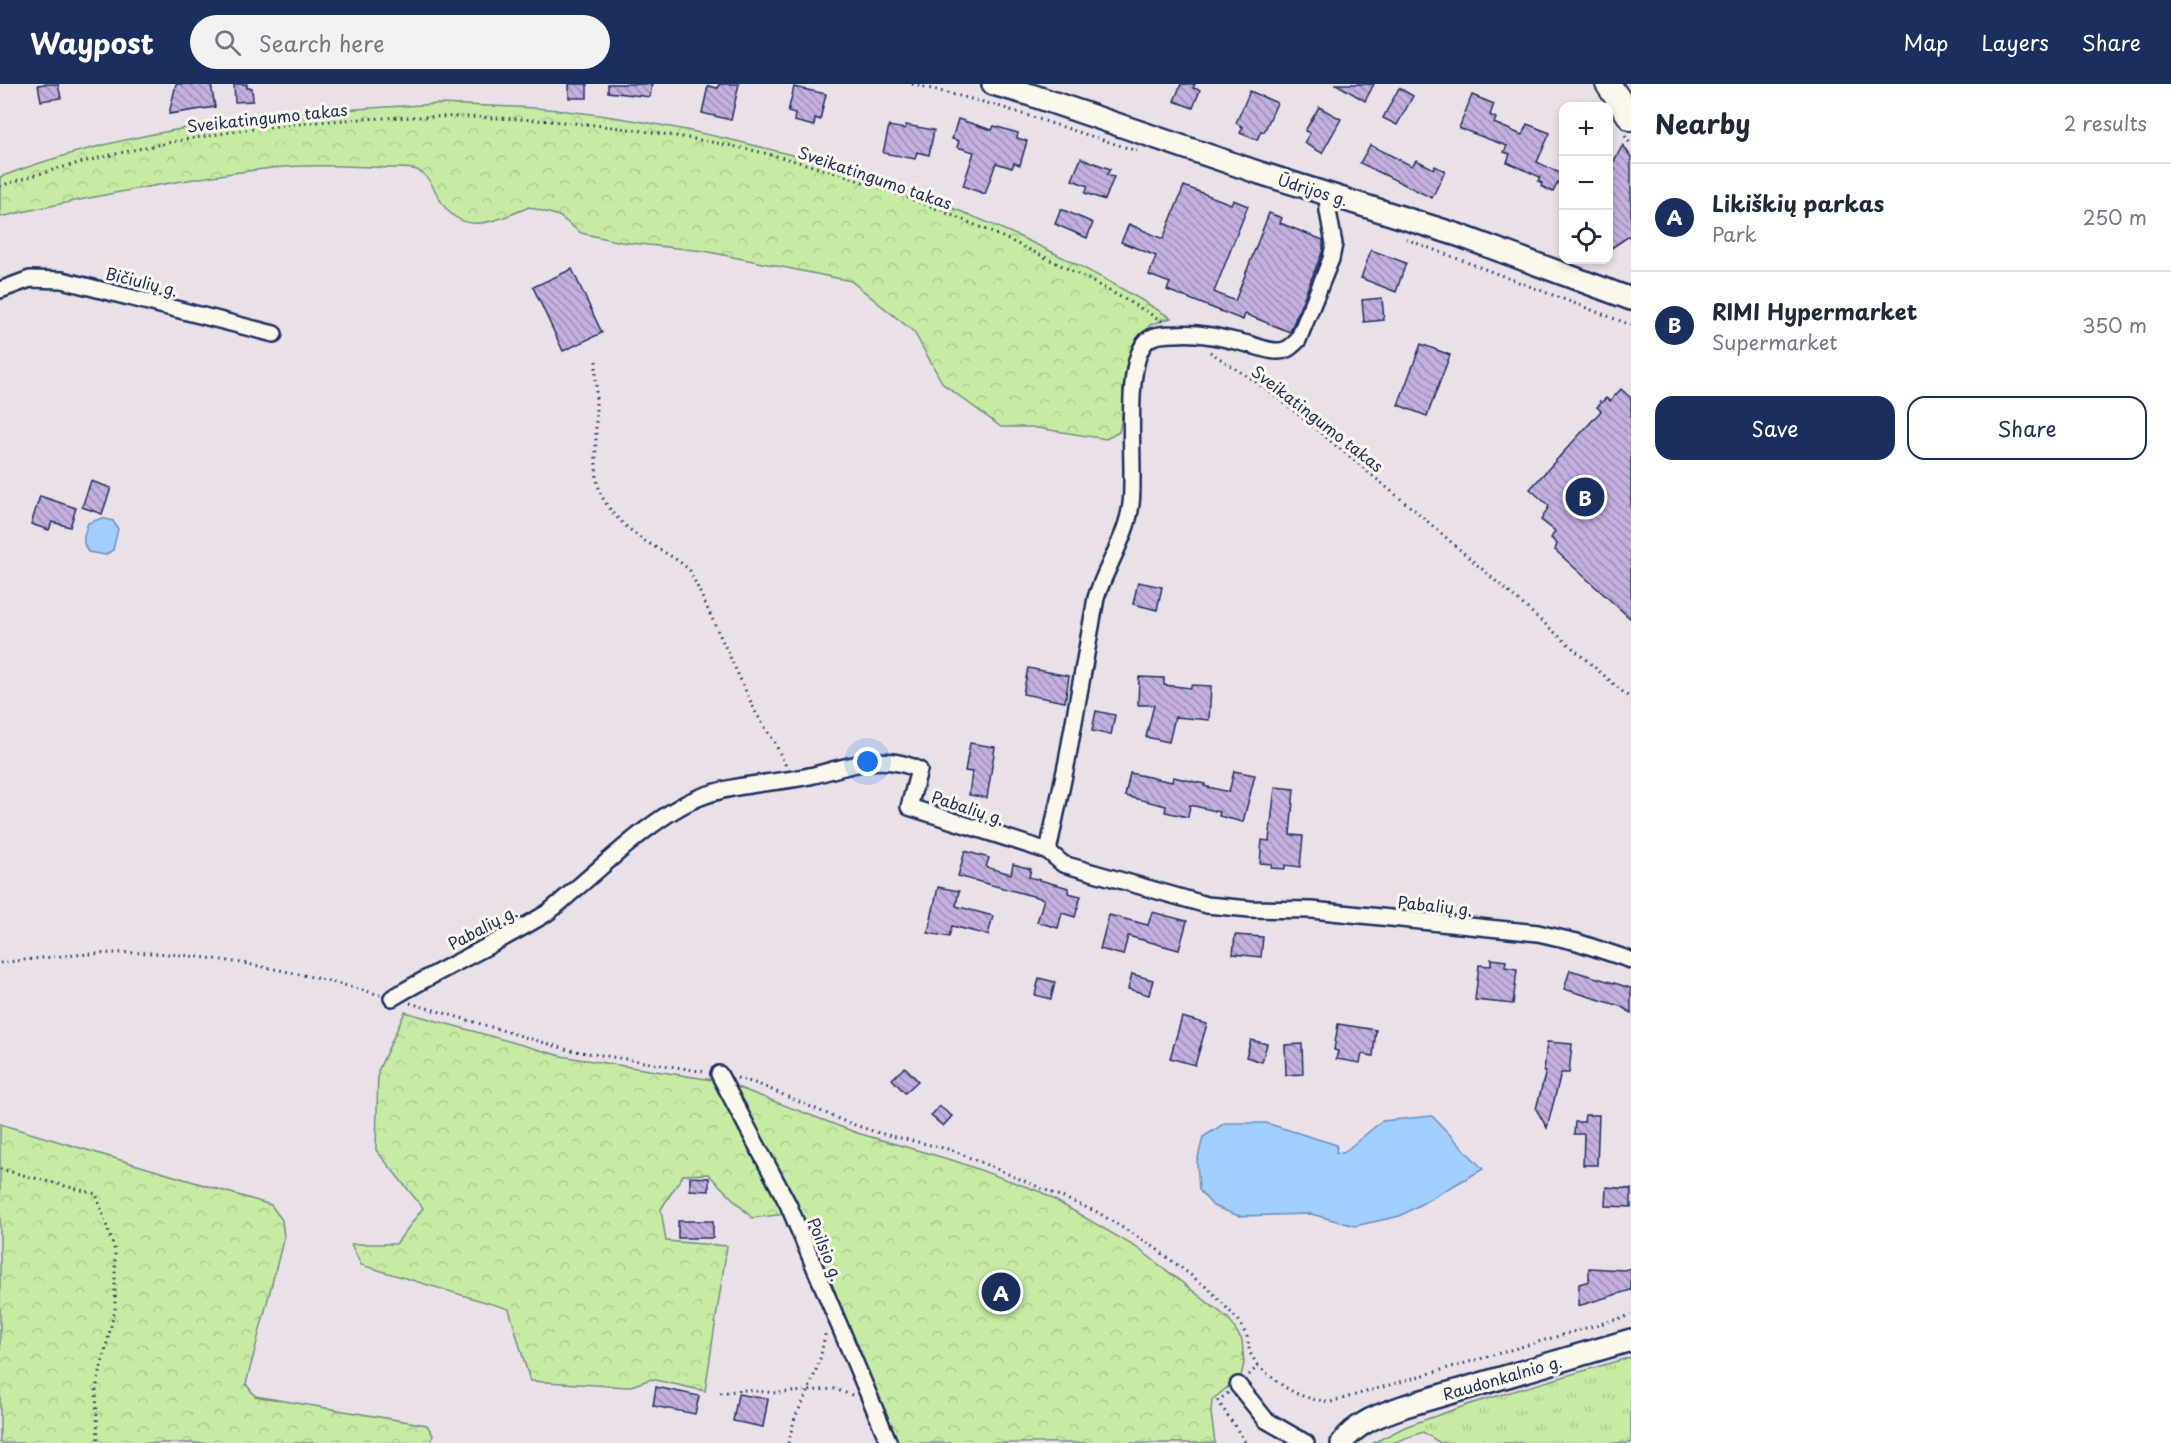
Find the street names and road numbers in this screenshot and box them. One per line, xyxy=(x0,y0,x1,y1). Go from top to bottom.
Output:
street label: Sveikatingumo takas xyxy=(185,97,349,137)
street label: Sveikatingumo takas xyxy=(795,139,955,215)
street label: Ūdrijos g. xyxy=(1275,167,1351,211)
street label: Bičiulių g. xyxy=(103,260,181,302)
street label: Sveikatingumo takas xyxy=(1247,359,1389,477)
street label: Pabalių g. xyxy=(928,784,1008,830)
street label: Pabalių g. xyxy=(1396,889,1474,921)
street label: Pabalių g. xyxy=(443,899,521,955)
street label: Poilsio g. xyxy=(802,1214,850,1284)
street label: Raudonkalnio g. xyxy=(1439,1348,1565,1406)

